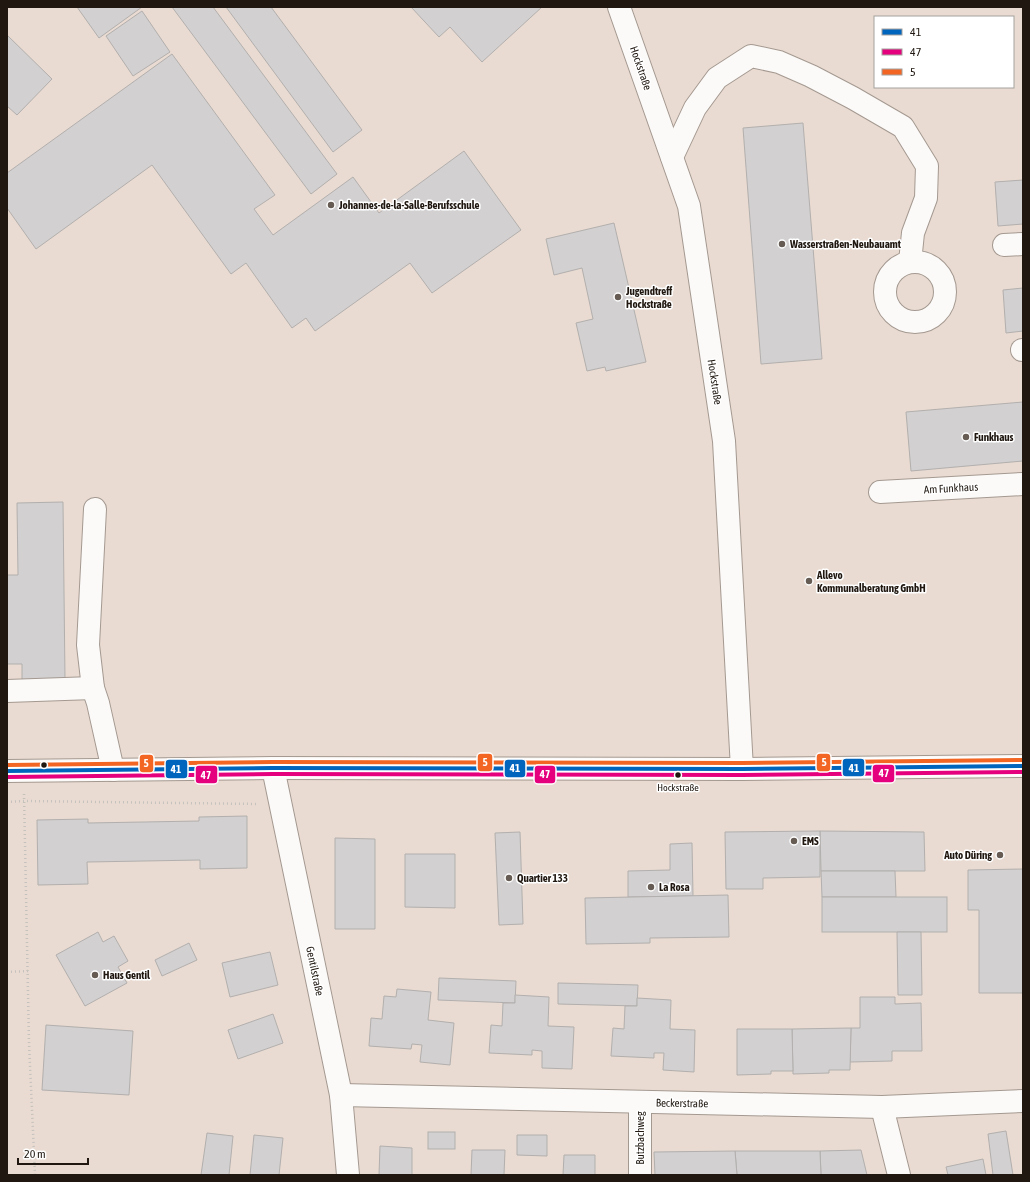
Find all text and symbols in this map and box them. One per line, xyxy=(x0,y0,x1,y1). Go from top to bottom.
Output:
legend xyxy=(874,16,1014,88)
text: 41 xyxy=(910,25,922,39)
street label: Hockstraße xyxy=(628,44,654,92)
text: 47 xyxy=(910,45,922,59)
text: 5 xyxy=(910,65,916,79)
place label: Johannes-de-la-Salle-Berufsschule xyxy=(338,199,479,211)
marker: Johannes-de-la-Salle-Berufsschule xyxy=(326,200,336,210)
place label: Wasserstraßen-Neubauamt xyxy=(789,238,902,250)
marker: Wasserstraßen-Neubauamt xyxy=(777,239,787,249)
place label: Jugendtreff Hockstraße xyxy=(625,285,673,310)
marker: Jugendtreff Hockstraße xyxy=(613,292,623,302)
street label: Hockstraße xyxy=(705,358,725,406)
place label: Funkhaus xyxy=(974,431,1014,443)
marker: Funkhaus xyxy=(961,432,971,442)
street label: Am Funkhaus xyxy=(924,481,979,495)
place label: Allevo Kommunalberatung GmbH xyxy=(816,569,926,594)
marker: Allevo Kommunalberatung GmbH xyxy=(804,576,814,586)
line badge: 5 xyxy=(477,753,493,772)
line badge: 5 xyxy=(816,753,831,772)
line badge: 5 xyxy=(139,754,154,773)
text: 5 xyxy=(482,756,488,768)
text: 5 xyxy=(821,756,827,768)
text: 5 xyxy=(143,757,149,769)
line badge: 41 xyxy=(842,758,865,777)
line badge: 41 xyxy=(165,759,188,779)
line badge: 41 xyxy=(504,759,526,778)
unlabelled marker xyxy=(39,760,49,770)
text: 41 xyxy=(509,762,520,774)
text: 41 xyxy=(848,762,859,774)
text: 41 xyxy=(170,763,181,775)
line badge: 47 xyxy=(872,764,895,783)
line badge: 47 xyxy=(195,765,218,784)
line badge: 47 xyxy=(534,765,556,784)
text: 47 xyxy=(878,767,889,779)
text: 47 xyxy=(539,768,550,780)
text: 47 xyxy=(200,769,211,781)
marker: Hockstraße xyxy=(673,770,683,780)
place label: Hockstraße xyxy=(657,782,699,793)
place label: EMS xyxy=(802,835,819,847)
marker: EMS xyxy=(789,836,799,846)
place label: Auto Düring xyxy=(943,849,992,861)
marker: Auto Düring xyxy=(995,850,1005,860)
place label: Quartier 133 xyxy=(517,872,568,884)
marker: Quartier 133 xyxy=(504,873,514,883)
place label: La Rosa xyxy=(659,881,690,893)
marker: La Rosa xyxy=(646,882,656,892)
street label: Gentilstraße xyxy=(304,945,326,997)
place label: Haus Gentil xyxy=(103,969,151,981)
marker: Haus Gentil xyxy=(90,970,100,980)
street label: Beckerstraße xyxy=(656,1097,708,1109)
street label: Butzbachweg xyxy=(634,1111,646,1165)
scale bar xyxy=(18,1140,88,1166)
text: 20 m xyxy=(24,1147,46,1161)

